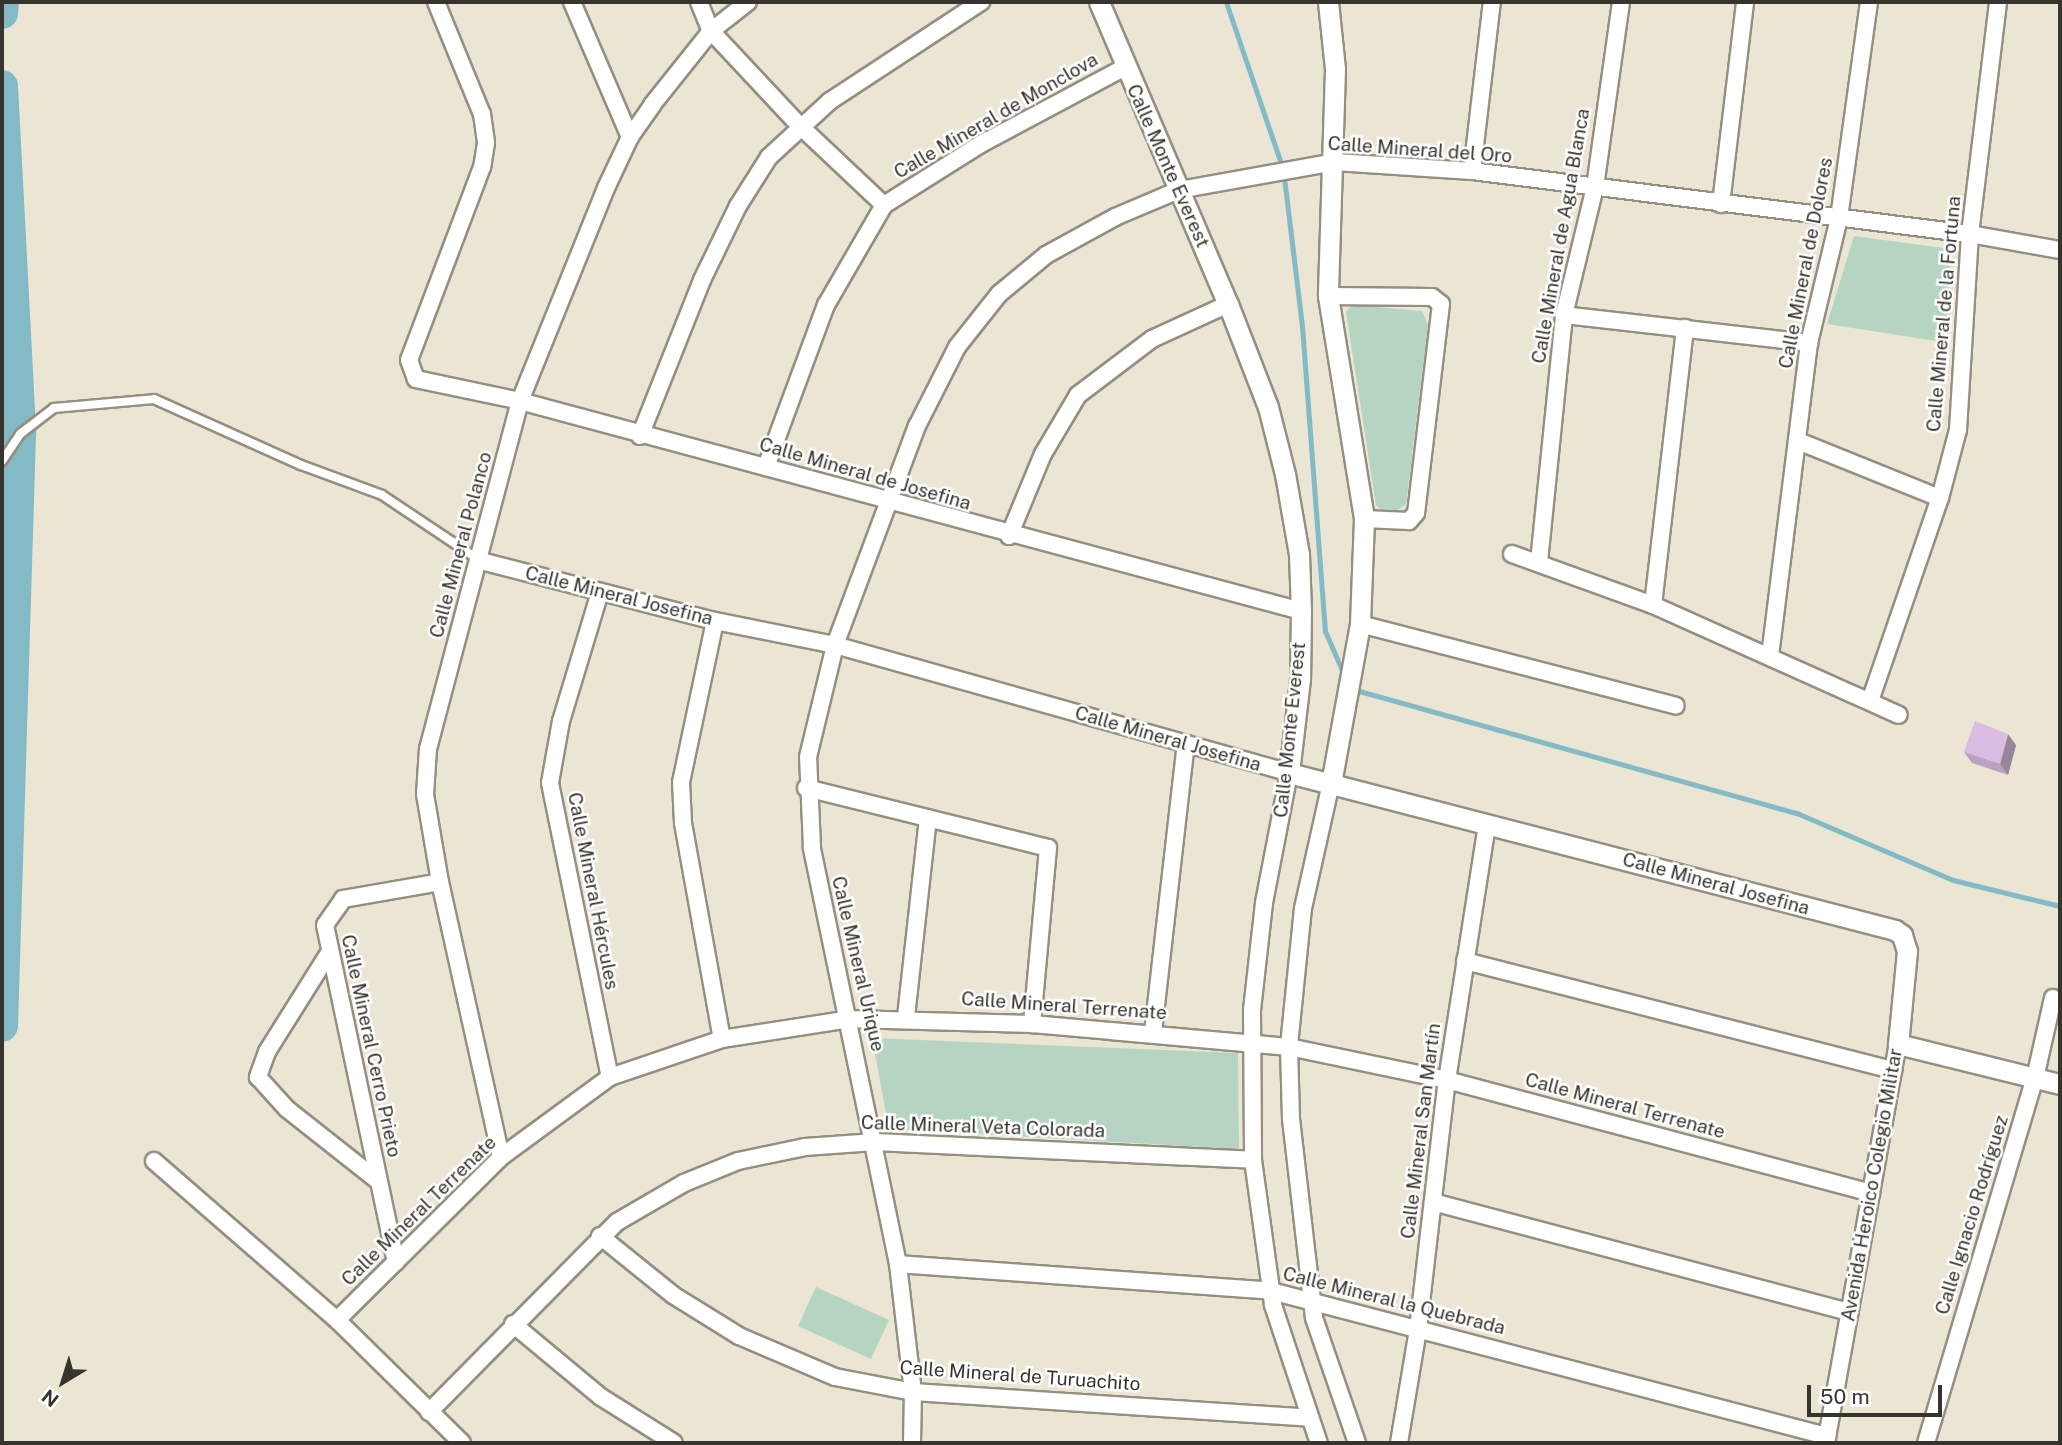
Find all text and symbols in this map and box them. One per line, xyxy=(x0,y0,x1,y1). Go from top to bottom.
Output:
street label: Calle Mineral de Monclova xyxy=(890,48,1102,184)
street label: Calle Monte Everest xyxy=(1122,81,1214,251)
street label: Calle Mineral de Agua Blanca xyxy=(1527,106,1595,366)
street label: Calle Mineral del Oro xyxy=(1327,132,1513,168)
street label: Calle Mineral de Dolores xyxy=(1774,155,1838,371)
street label: Calle Mineral de la Fortuna xyxy=(1922,195,1966,433)
street label: Calle Mineral de Josefina xyxy=(756,433,974,515)
street label: Calle Mineral Polanco xyxy=(425,449,497,641)
street label: Calle Mineral Josefina xyxy=(523,562,715,630)
street label: Calle Monte Everest xyxy=(1269,641,1311,819)
street label: Calle Mineral Josefina xyxy=(1072,701,1264,777)
street label: Calle Mineral Hércules xyxy=(563,790,623,992)
street label: Calle Mineral Josefina xyxy=(1620,848,1812,920)
street label: Calle Mineral Urique xyxy=(827,874,889,1054)
street label: Calle Mineral Cerro Prieto xyxy=(336,932,406,1160)
street label: Calle Mineral Terrenate xyxy=(960,987,1168,1025)
street label: Calle Mineral San Martín xyxy=(1396,1022,1446,1240)
street label: Avenida Heroico Colegio Militar xyxy=(1837,1047,1907,1323)
street label: Calle Mineral Terrenate xyxy=(1523,1068,1727,1144)
street label: Calle Mineral Veta Colorada xyxy=(860,1111,1106,1143)
street label: Calle Ignacio Rodríguez xyxy=(1931,1113,2013,1317)
street label: Calle Mineral Terrenate xyxy=(337,1131,501,1291)
street label: Calle Mineral la Quebrada xyxy=(1280,1262,1508,1340)
north arrow xyxy=(28,1347,98,1417)
street label: Calle Mineral de Turuachito xyxy=(899,1356,1141,1396)
scale bar xyxy=(1810,1372,1945,1416)
text: 50 m xyxy=(1820,1384,1870,1409)
text: N xyxy=(37,1385,63,1412)

